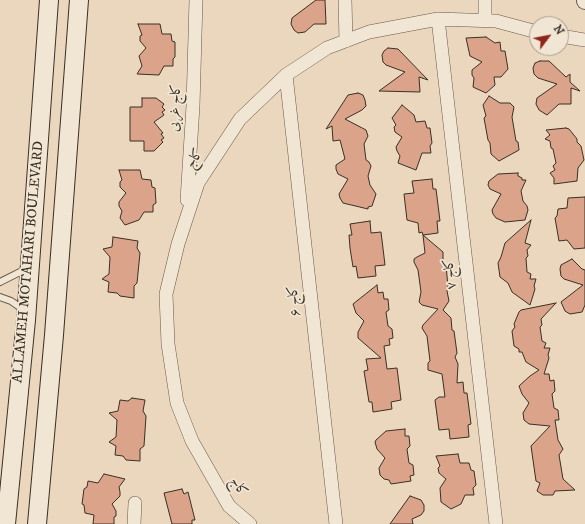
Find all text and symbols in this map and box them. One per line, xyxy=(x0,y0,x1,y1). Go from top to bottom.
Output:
north arrow xyxy=(529,16,569,56)
text: N xyxy=(550,23,567,38)
street label: کاج غربی xyxy=(166,84,186,132)
street label: ALLAMEH MOTAHARI BOULEVARD xyxy=(10,140,48,384)
street label: کاج xyxy=(182,146,208,172)
street label: کاج ۷ xyxy=(441,257,461,291)
street label: کاج ۶ xyxy=(285,285,305,317)
street label: کاج xyxy=(225,474,251,500)

